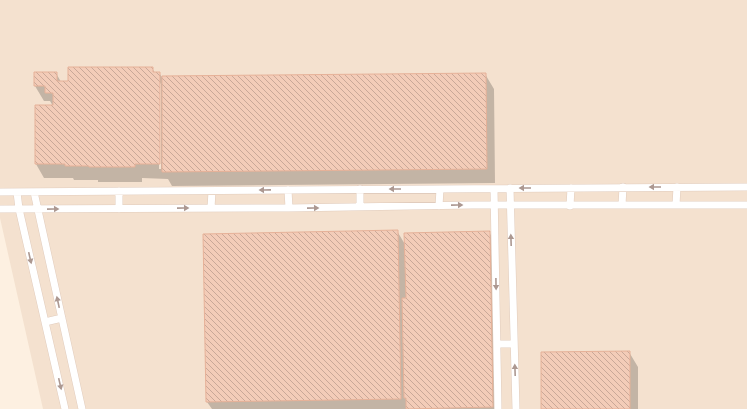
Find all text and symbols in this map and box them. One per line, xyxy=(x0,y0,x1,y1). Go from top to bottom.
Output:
one-way arrow xyxy=(648,184,661,190)
one-way arrow xyxy=(518,185,531,191)
one-way arrow xyxy=(388,186,401,192)
one-way arrow xyxy=(258,187,271,193)
one-way arrow xyxy=(451,202,463,209)
one-way arrow xyxy=(177,205,190,211)
one-way arrow xyxy=(307,205,320,211)
one-way arrow xyxy=(47,206,59,213)
one-way arrow xyxy=(507,234,514,246)
one-way arrow xyxy=(27,252,33,264)
one-way arrow xyxy=(493,278,499,291)
one-way arrow xyxy=(55,296,61,309)
one-way arrow xyxy=(512,363,518,376)
one-way arrow xyxy=(57,378,63,390)

